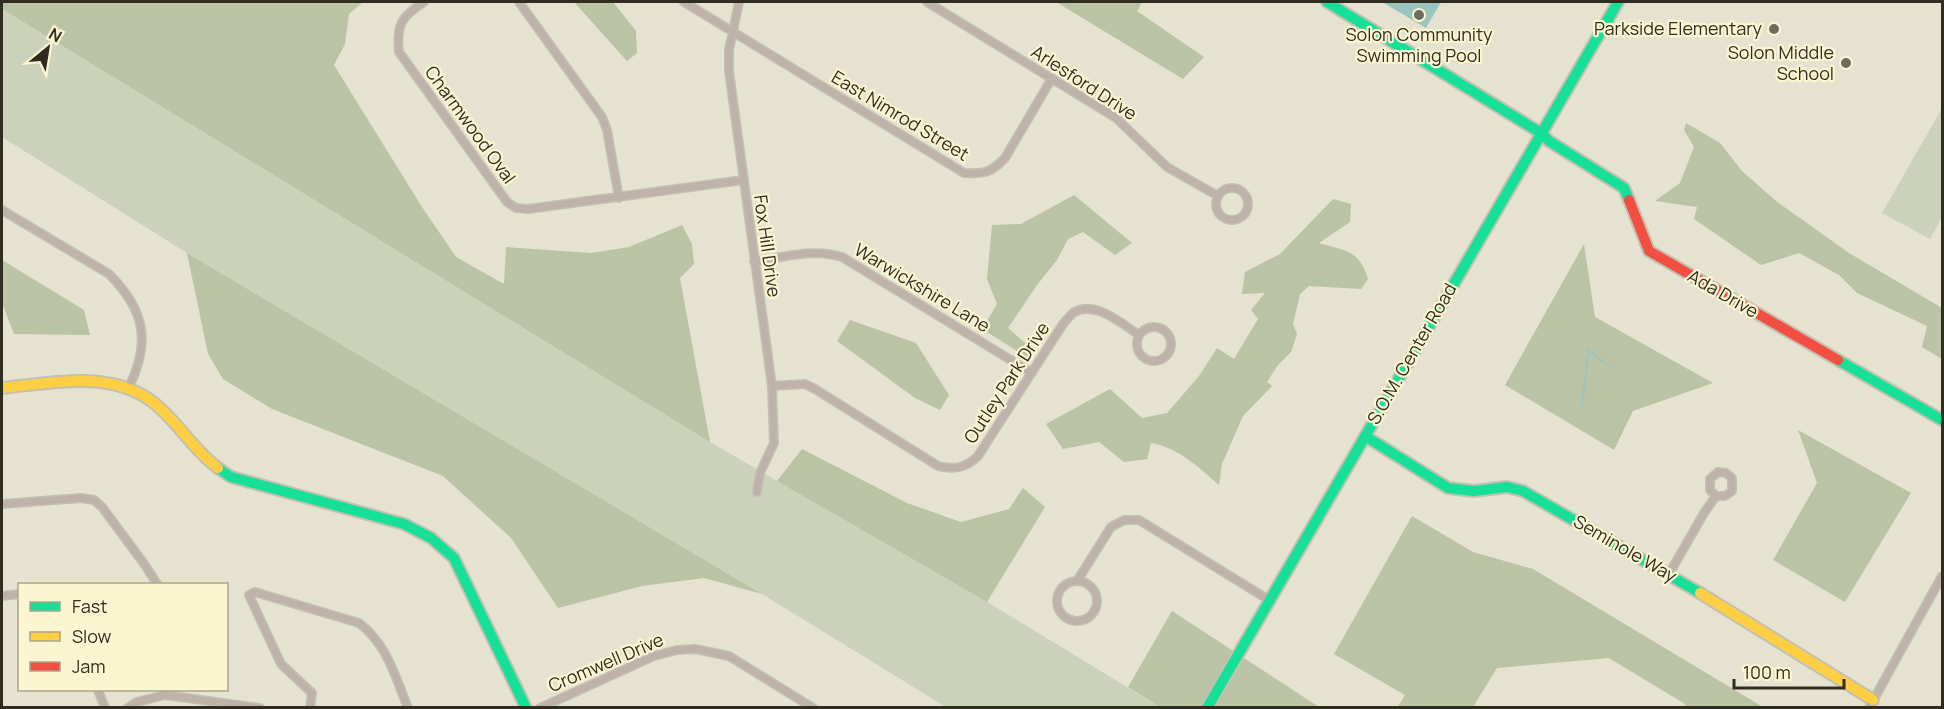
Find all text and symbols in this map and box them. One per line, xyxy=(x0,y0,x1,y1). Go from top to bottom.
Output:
marker: Solon Community Swimming Pool xyxy=(1412,8,1426,22)
place label: Parkside Elementary xyxy=(1594,16,1763,40)
north arrow xyxy=(18,18,78,78)
place label: Solon Community Swimming Pool xyxy=(1346,22,1493,67)
marker: Parkside Elementary xyxy=(1767,22,1781,36)
text: N xyxy=(45,23,66,47)
street label: Arlesford Drive xyxy=(1027,39,1142,125)
place label: Solon Middle School xyxy=(1728,40,1834,85)
marker: Solon Middle School xyxy=(1839,56,1853,70)
street label: Charmwood Oval xyxy=(420,61,522,188)
street label: East Nimrod Street xyxy=(827,65,974,166)
street label: Fox Hill Drive xyxy=(749,193,787,299)
street label: Warwickshire Lane xyxy=(850,237,995,337)
street label: Ada Drive xyxy=(1684,263,1763,323)
street label: S.O.M. Center Road xyxy=(1361,279,1461,428)
street label: Outley Park Drive xyxy=(958,317,1054,448)
street label: Seminole Way xyxy=(1570,509,1682,588)
legend xyxy=(18,583,228,691)
text: Fast xyxy=(72,594,107,618)
text: Slow xyxy=(72,624,112,648)
street label: Cromwell Drive xyxy=(544,627,667,697)
scale bar xyxy=(1734,652,1844,690)
text: Jam xyxy=(72,654,106,678)
text: 100 m xyxy=(1743,660,1791,684)

